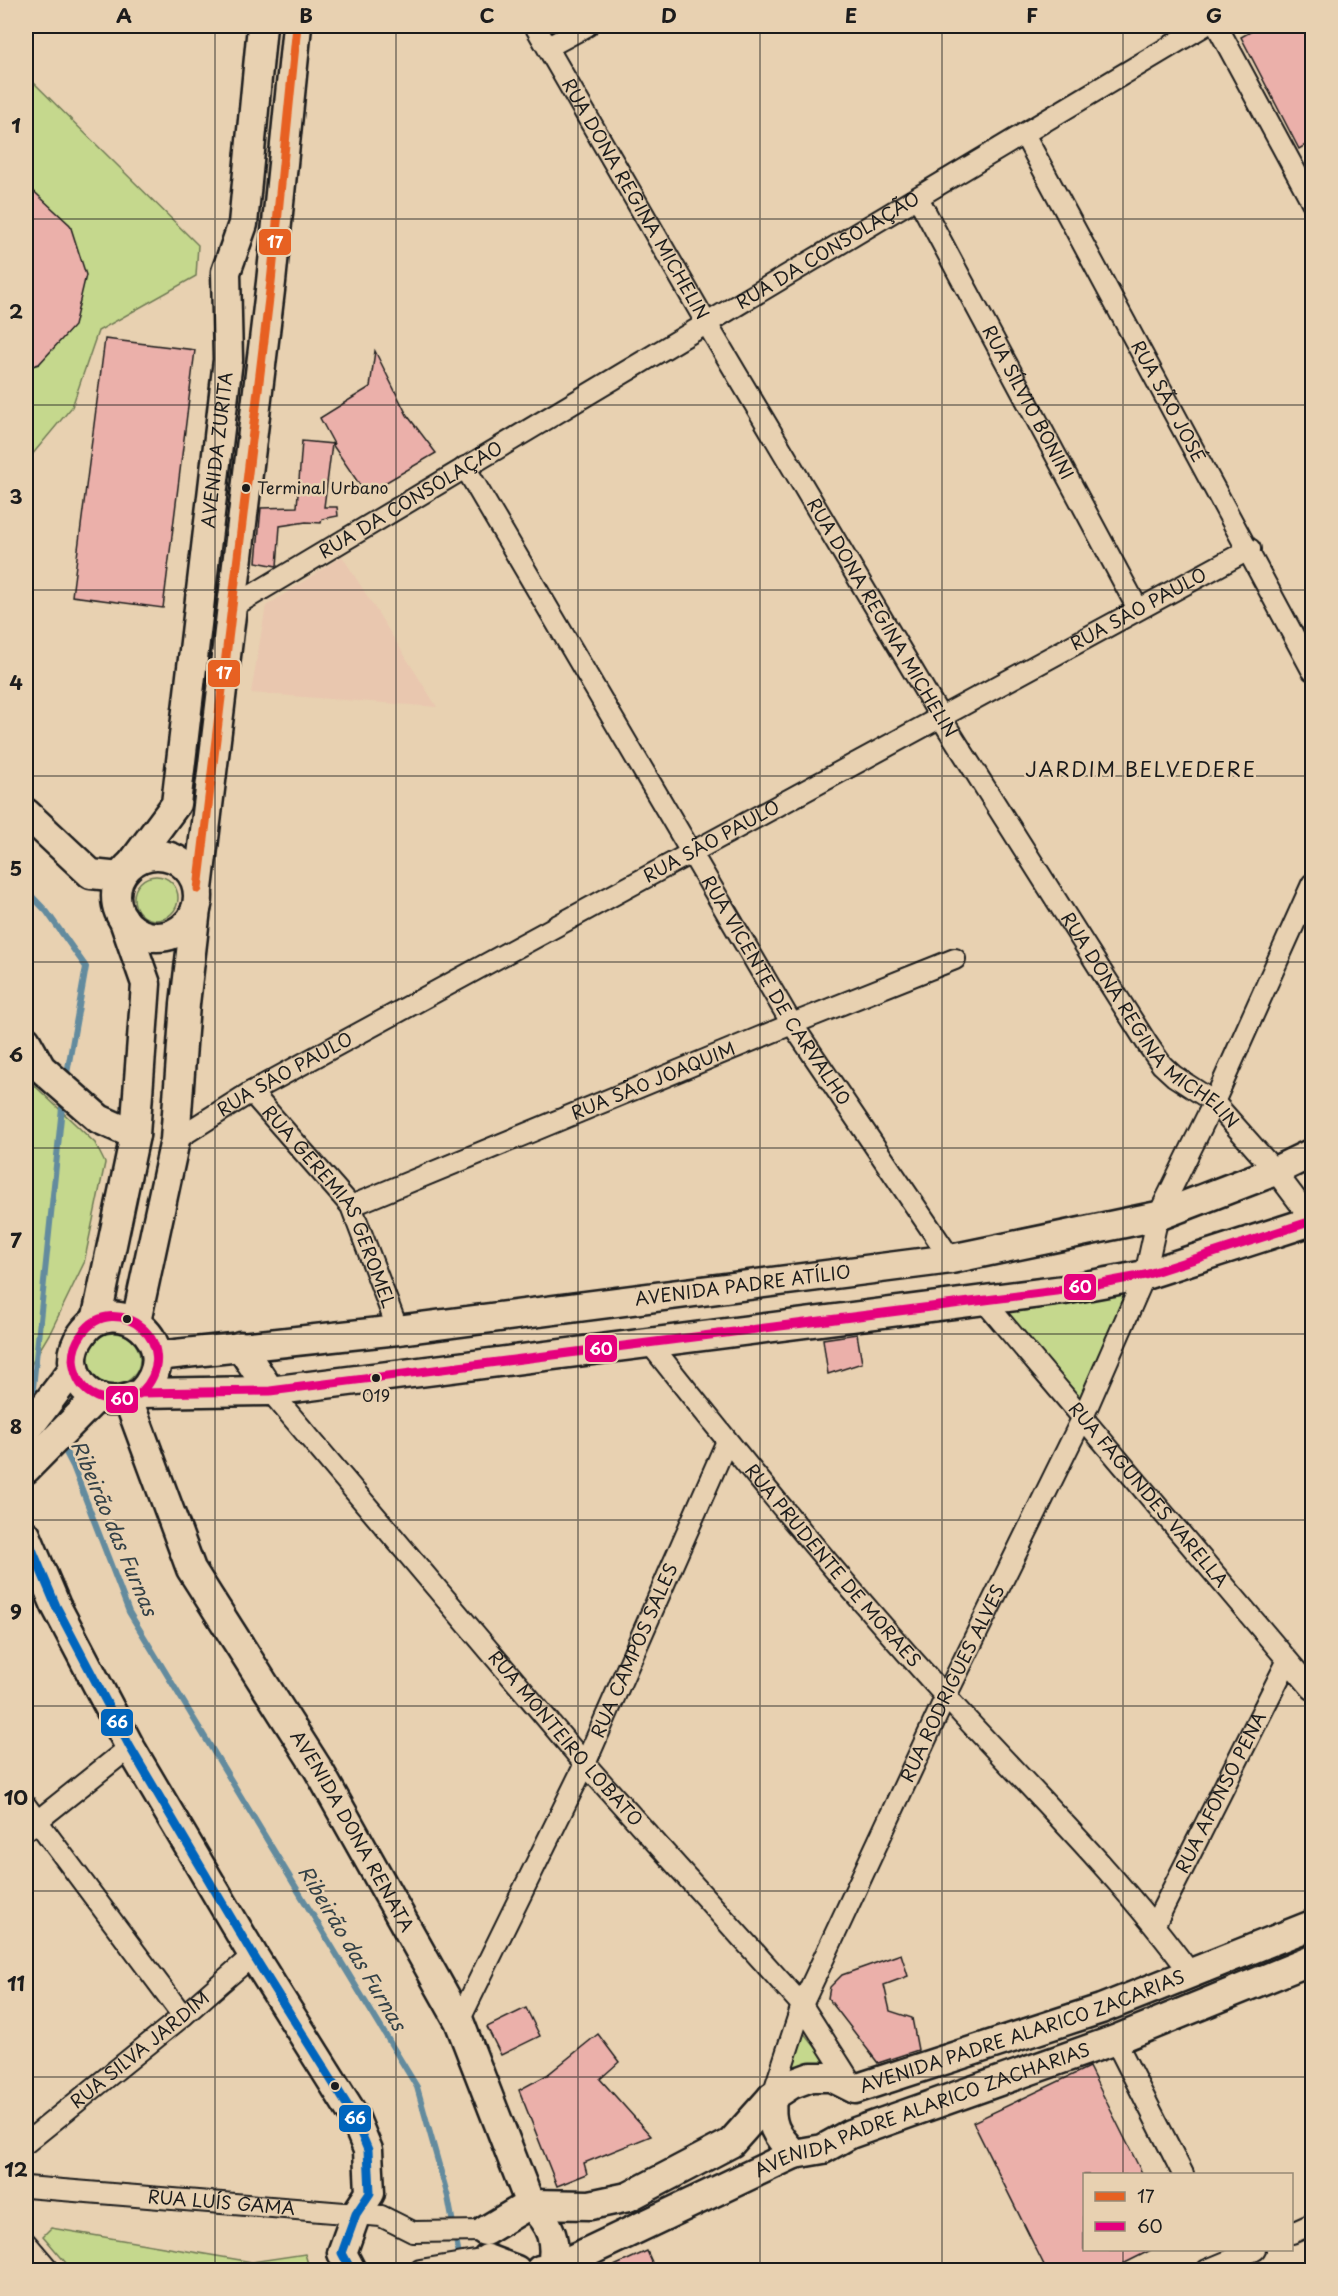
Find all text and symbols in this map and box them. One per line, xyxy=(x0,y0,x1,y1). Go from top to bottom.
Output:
text: A xyxy=(116,0,132,30)
text: B xyxy=(299,0,313,30)
text: C xyxy=(479,0,495,30)
text: D xyxy=(661,0,677,30)
text: E xyxy=(845,0,857,30)
text: F xyxy=(1026,0,1038,30)
text: G xyxy=(1206,0,1222,30)
street label: RUA DONA REGINA MICHELIN xyxy=(556,73,717,324)
text: 1 xyxy=(11,110,21,140)
street label: RUA DA CONSOLAÇÃO xyxy=(730,184,924,315)
line badge: 17 xyxy=(258,228,292,256)
text: 17 xyxy=(267,229,284,253)
text: 2 xyxy=(9,296,23,326)
street label: RUA SÍLVIO BONINI xyxy=(976,320,1081,484)
street label: RUA SÃO JOSÉ xyxy=(1125,335,1213,467)
street label: AVENIDA ZURITA xyxy=(193,370,239,529)
street label: RUA DA CONSOLAÇÃO xyxy=(313,434,507,564)
place label: Terminal Urbano xyxy=(257,475,389,499)
text: 3 xyxy=(9,481,23,511)
marker: Terminal Urbano xyxy=(240,482,252,494)
street label: RUA DONA REGINA MICHELIN xyxy=(801,492,965,742)
street label: RUA SÃO PAULO xyxy=(1065,560,1211,656)
line badge: 17 xyxy=(207,659,241,688)
text: 17 xyxy=(216,660,233,684)
text: 4 xyxy=(9,667,23,697)
district label: JARDIM BELVEDERE xyxy=(1025,754,1257,784)
street label: RUA SÃO PAULO xyxy=(638,792,784,888)
text: 5 xyxy=(10,853,22,883)
street label: RUA VICENTE DE CARVALHO xyxy=(696,870,858,1110)
street label: RUA DONA REGINA MICHELIN xyxy=(1055,906,1246,1134)
street label: RUA SÃO PAULO xyxy=(211,1024,357,1122)
street label: RUA SÃO JOAQUIM xyxy=(567,1034,739,1126)
text: 6 xyxy=(9,1039,23,1069)
street label: RUA GEREMIAS GEROMEL xyxy=(257,1099,403,1312)
text: 7 xyxy=(10,1225,22,1255)
street label: AVENIDA PADRE ATÍLIO xyxy=(633,1257,852,1311)
line badge: 60 xyxy=(1063,1273,1097,1301)
text: 60 xyxy=(1068,1274,1092,1298)
unlabelled marker xyxy=(121,1313,133,1325)
line badge: 60 xyxy=(584,1334,618,1363)
text: 60 xyxy=(589,1336,613,1360)
marker: 019 xyxy=(370,1372,382,1384)
place label: 019 xyxy=(362,1383,390,1407)
line badge: 60 xyxy=(105,1385,139,1414)
text: 60 xyxy=(110,1386,134,1410)
street label: RUA FAGUNDES VARELLA xyxy=(1063,1395,1235,1593)
text: 8 xyxy=(10,1411,22,1441)
water label: Ribeirão das Furnas xyxy=(64,1435,166,1622)
street label: RUA PRUDENTE DE MORAES xyxy=(739,1457,928,1673)
street label: RUA CAMPOS SALES xyxy=(583,1559,684,1742)
street label: RUA RODRIGUES ALVES xyxy=(893,1579,1011,1786)
text: 9 xyxy=(10,1596,22,1626)
street label: RUA MONTEIRO LOBATO xyxy=(483,1644,650,1832)
street label: RUA AFONSO PENA xyxy=(1168,1707,1272,1877)
line badge: 66 xyxy=(100,1708,134,1737)
text: 66 xyxy=(106,1709,128,1733)
street label: AVENIDA DONA RENATA xyxy=(285,1724,421,1936)
text: 10 xyxy=(4,1782,28,1812)
water label: Ribeirão das Furnas xyxy=(292,1859,415,2037)
street label: AVENIDA PADRE ALARICO ZACARIAS xyxy=(856,1962,1188,2099)
text: 11 xyxy=(7,1968,25,1998)
street label: RUA SILVA JARDIM xyxy=(64,1984,215,2114)
street label: AVENIDA PADRE ALARICO ZACHARIAS xyxy=(749,2035,1094,2183)
unlabelled marker xyxy=(329,2080,341,2092)
line badge: 66 xyxy=(338,2104,372,2133)
text: 66 xyxy=(344,2105,366,2129)
text: 12 xyxy=(4,2154,28,2184)
legend xyxy=(1083,2173,1293,2251)
street label: RUA LUÍS GAMA xyxy=(147,2182,296,2221)
text: 17 xyxy=(1137,2182,1155,2209)
text: 60 xyxy=(1137,2212,1163,2239)

